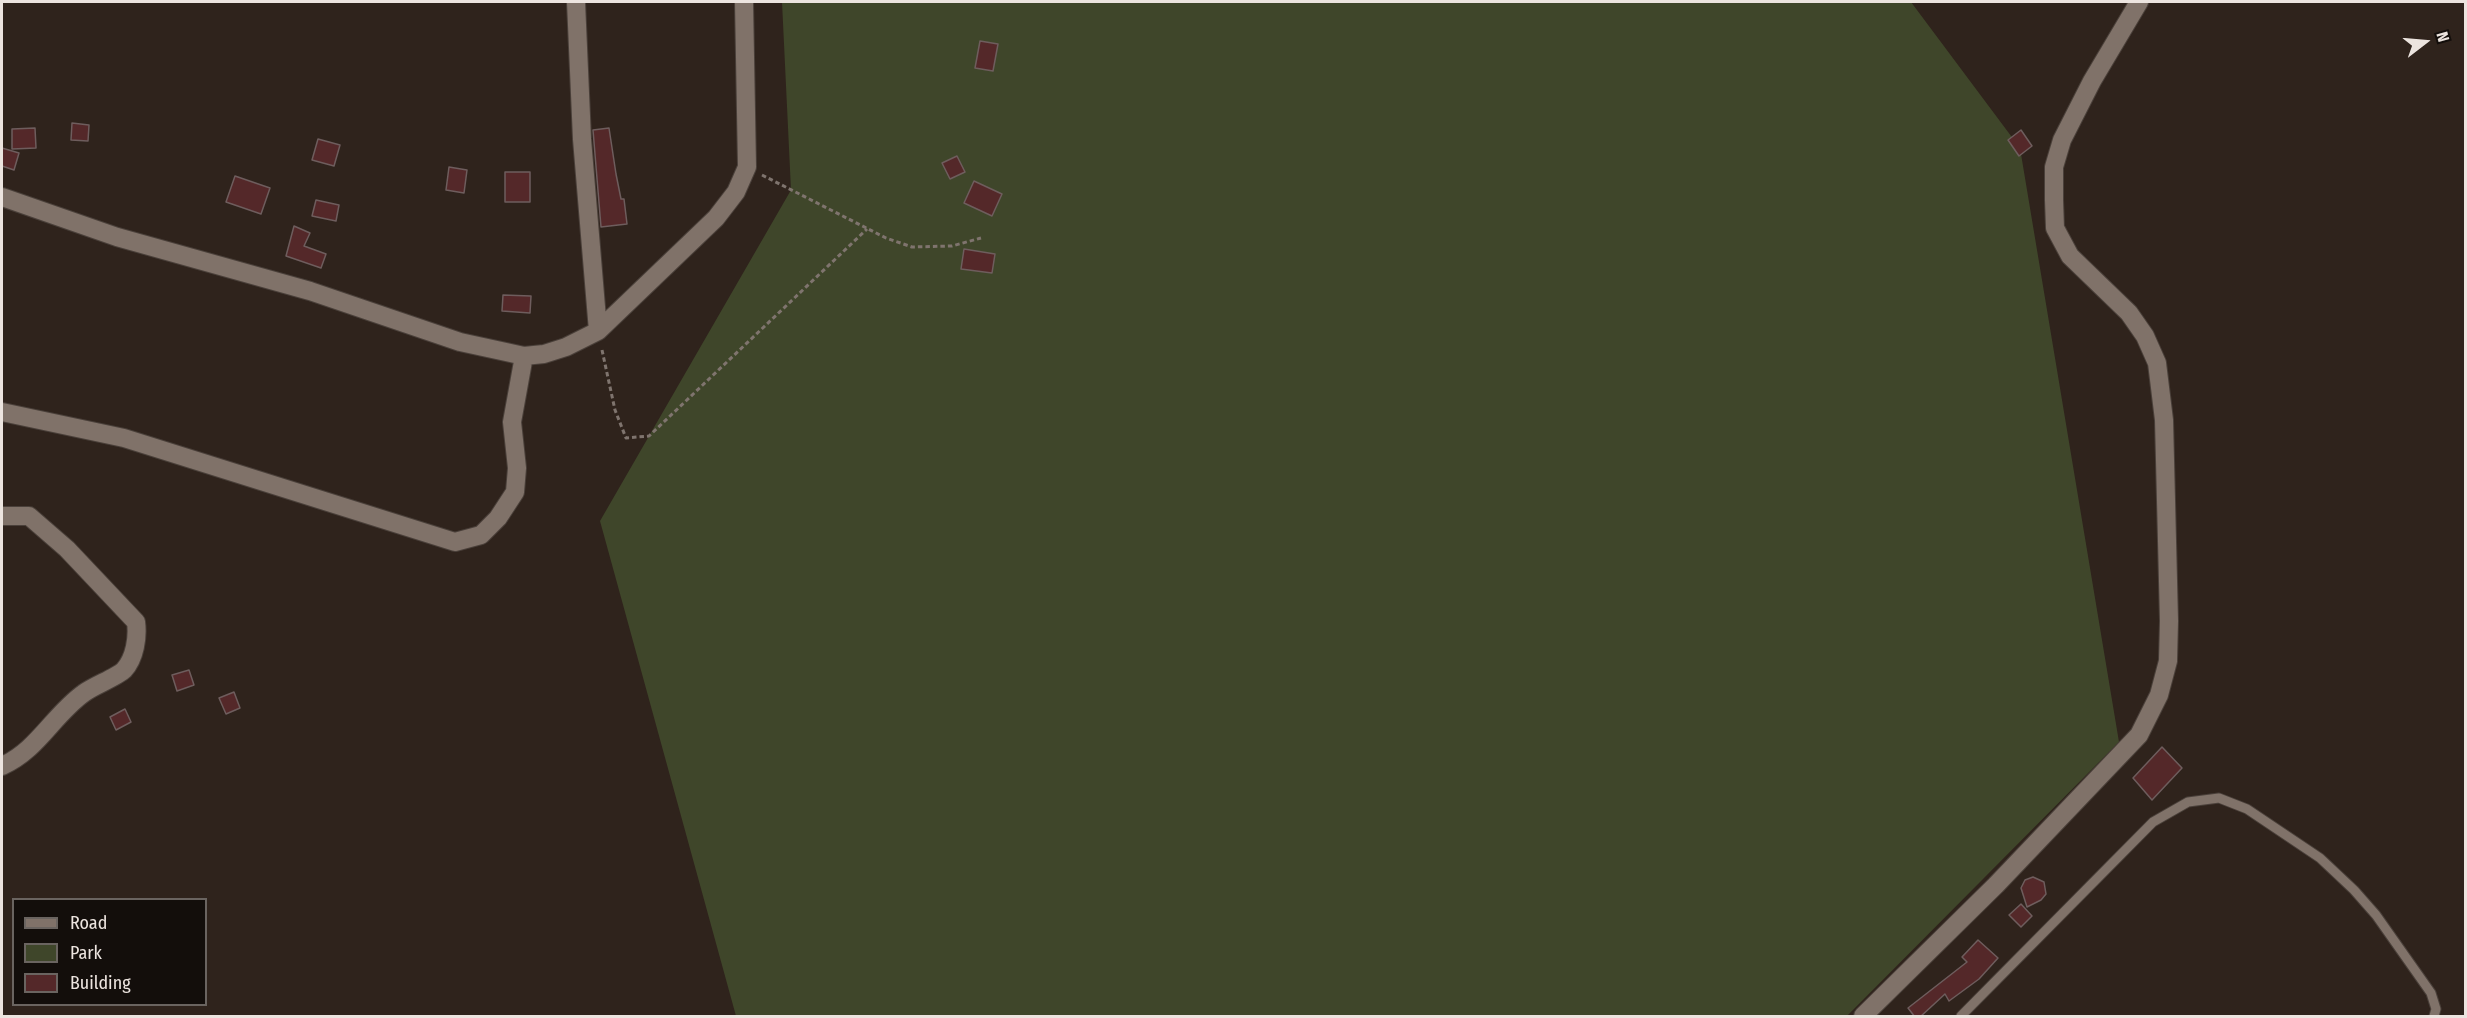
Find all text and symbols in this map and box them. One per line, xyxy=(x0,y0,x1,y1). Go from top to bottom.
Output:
north arrow xyxy=(2395,12,2455,72)
text: N xyxy=(2432,30,2453,44)
legend xyxy=(12,898,207,1006)
text: Road xyxy=(70,912,107,934)
text: Park xyxy=(70,942,102,964)
text: Building xyxy=(70,972,131,994)

